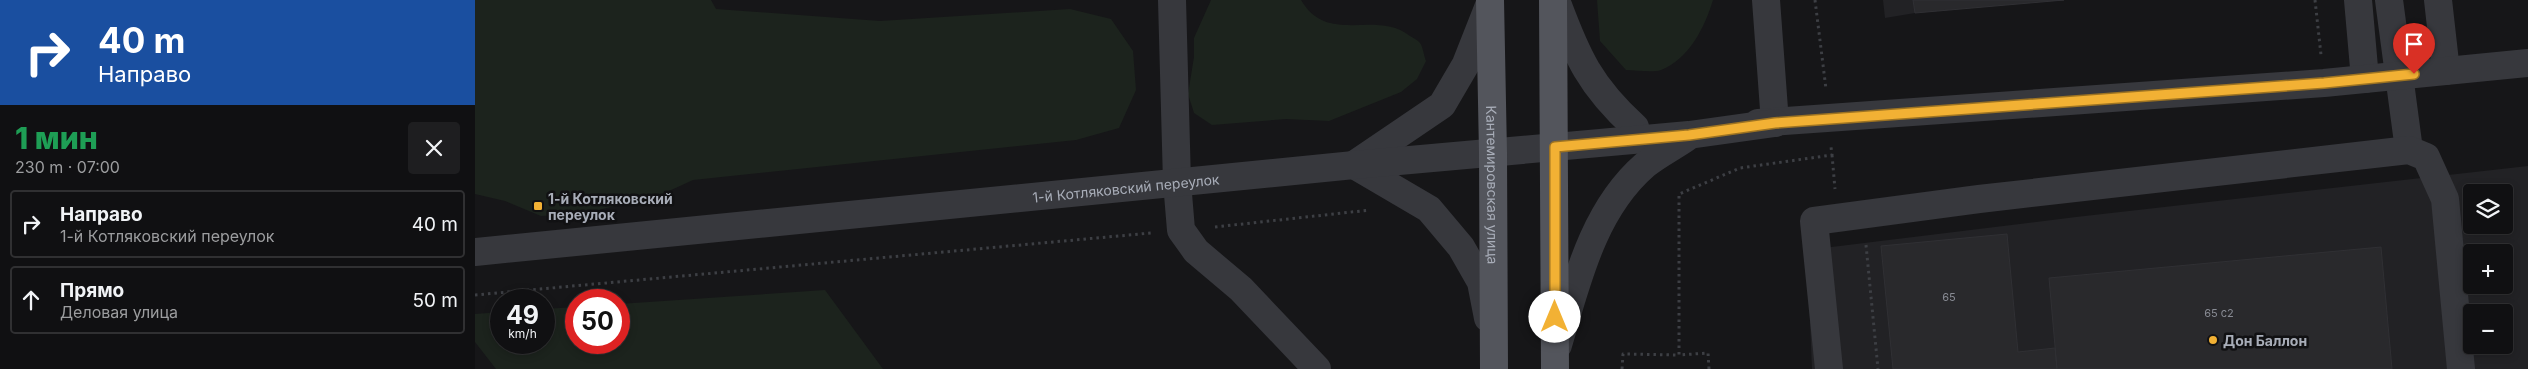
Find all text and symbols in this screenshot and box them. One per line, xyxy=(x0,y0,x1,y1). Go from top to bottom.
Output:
text: 40 m xyxy=(98,19,186,61)
icon: right xyxy=(15,20,80,85)
pin xyxy=(2393,23,2435,74)
icon: arrive xyxy=(2400,30,2428,58)
text: Направо xyxy=(98,61,191,87)
street label: Кантемировская улица xyxy=(1484,105,1502,265)
text: 1 мин xyxy=(15,120,98,156)
button: close xyxy=(408,122,460,174)
text: 230 m · 07:00 xyxy=(15,157,120,177)
street label: 1-й Котляковский переулок xyxy=(1032,170,1221,205)
map controls xyxy=(2463,184,2513,354)
button: layers xyxy=(2463,184,2513,234)
place label: 1-й Котляковский переулок xyxy=(548,190,673,223)
marker: 1-й Котляковский переулок xyxy=(532,200,544,212)
text: Направо xyxy=(60,203,143,226)
icon: right xyxy=(17,210,45,238)
text: 40 m xyxy=(412,213,458,236)
text: 1-й Котляковский переулок xyxy=(60,226,275,246)
button: + xyxy=(2463,244,2513,294)
text: Прямо xyxy=(60,279,124,302)
icon: ahead xyxy=(17,286,45,314)
text: 50 m xyxy=(412,289,458,312)
speed limit sign: 50 xyxy=(565,289,630,354)
position arrow xyxy=(1528,290,1580,342)
house number: 65 xyxy=(1942,290,1956,304)
text: 49 xyxy=(506,300,539,330)
text: Деловая улица xyxy=(60,302,178,322)
button: − xyxy=(2463,304,2513,354)
house number: 65 с2 xyxy=(2204,306,2234,320)
text: km/h xyxy=(508,326,537,341)
place label: Дон Баллон xyxy=(2223,332,2307,349)
marker: Дон Баллон xyxy=(2207,334,2219,346)

